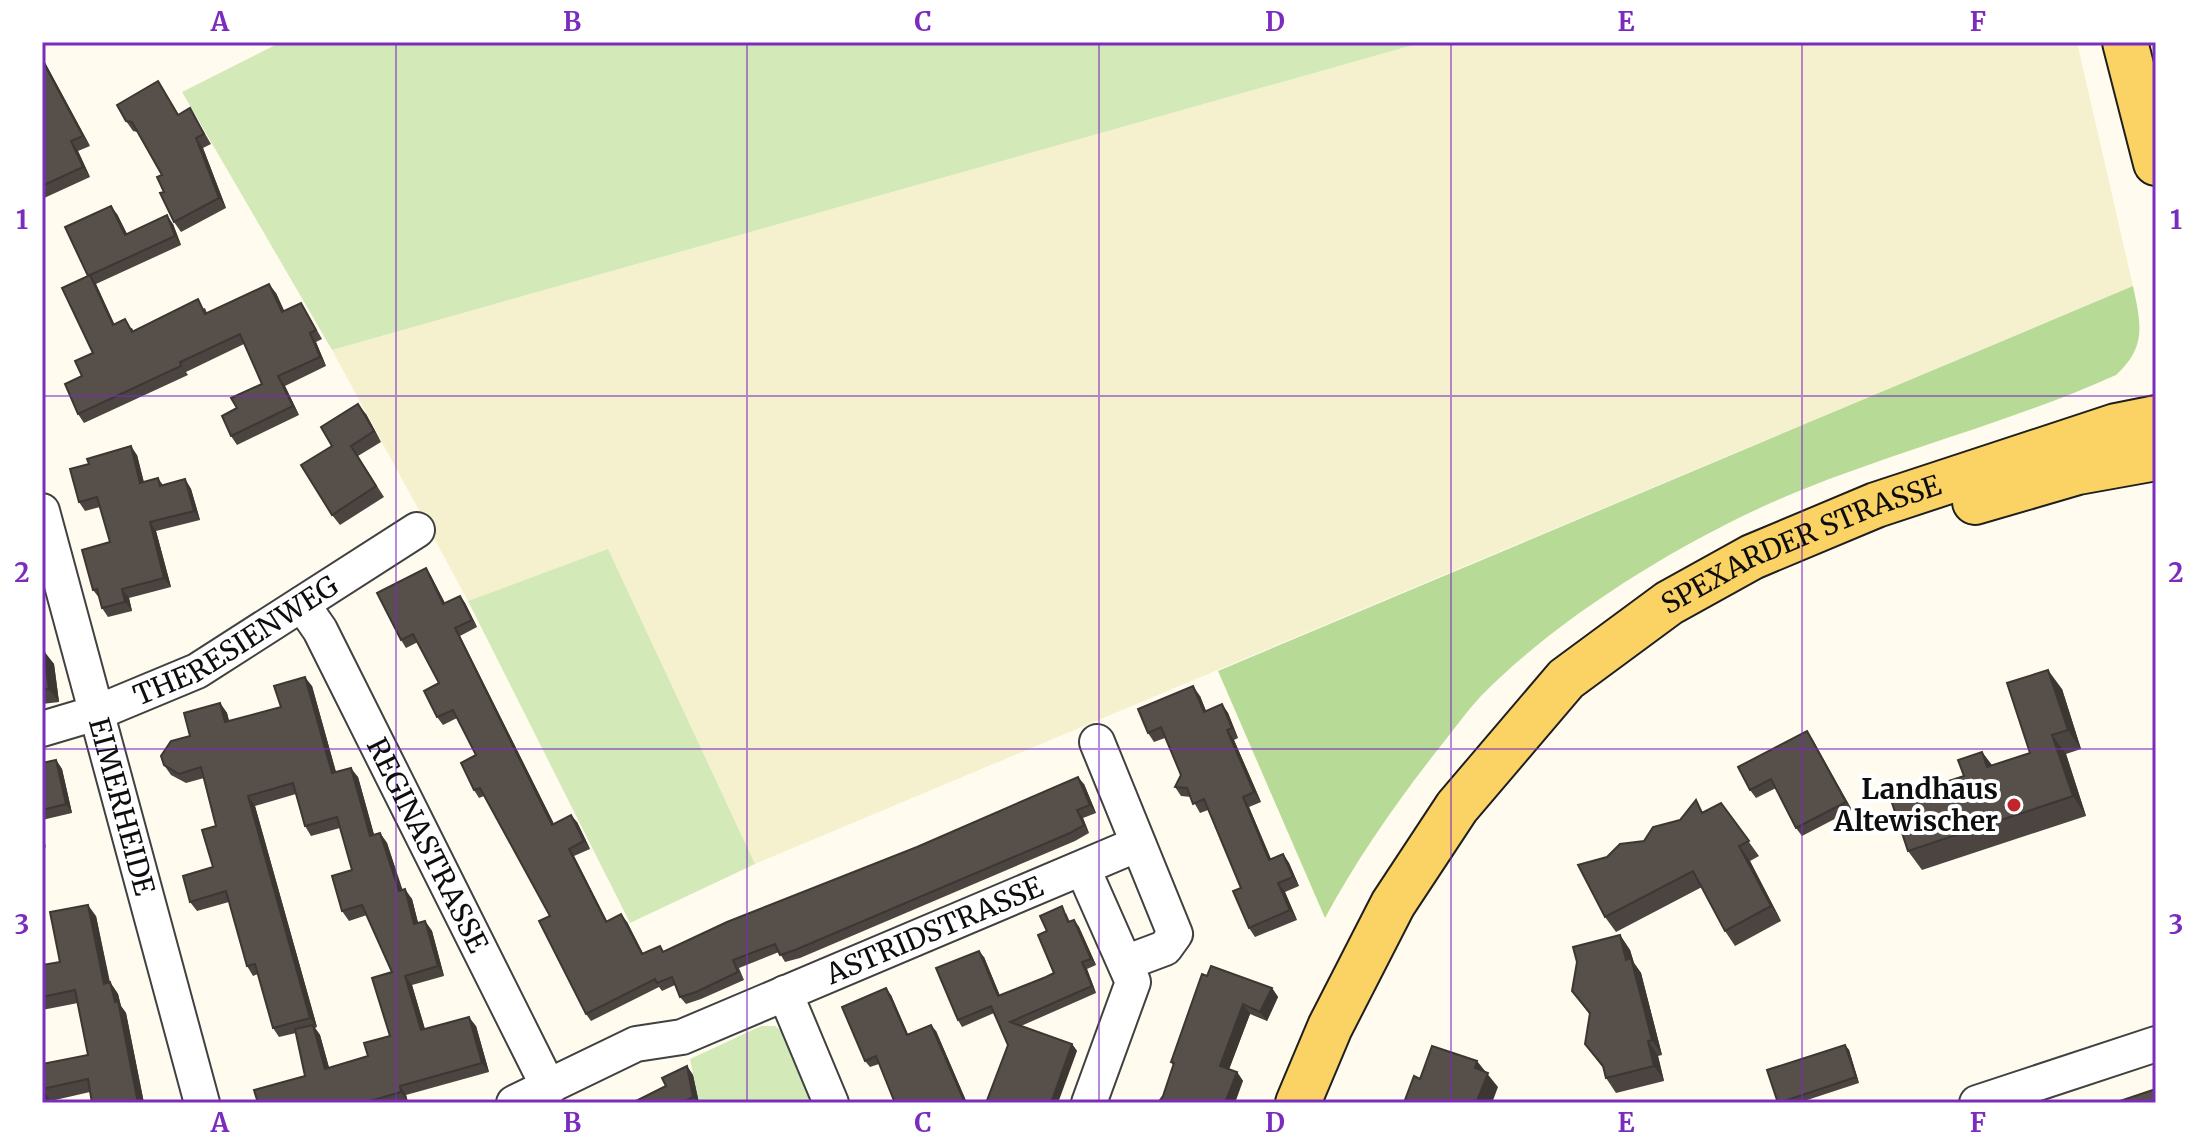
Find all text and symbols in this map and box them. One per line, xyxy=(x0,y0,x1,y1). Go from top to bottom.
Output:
text: A xyxy=(210,5,230,38)
text: B xyxy=(563,5,581,38)
text: C xyxy=(914,5,932,38)
text: D xyxy=(1265,5,1285,38)
text: E xyxy=(1618,5,1635,38)
text: F xyxy=(1970,5,1986,38)
text: 1 xyxy=(16,203,28,236)
text: 1 xyxy=(2170,203,2182,236)
street label: SPEXARDER STRASSE xyxy=(1655,467,1946,622)
text: 2 xyxy=(14,556,30,589)
text: 2 xyxy=(2168,556,2184,589)
street label: THERESIENWEG xyxy=(128,567,345,713)
street label: EIMERHEIDE xyxy=(81,714,163,899)
street label: REGINASTRASSE xyxy=(359,732,496,958)
place label: Landhaus Altewischer xyxy=(1833,771,1998,839)
marker: Landhaus Altewischer xyxy=(2005,796,2023,814)
street label: ASTRIDSTRASSE xyxy=(819,868,1049,992)
text: 3 xyxy=(15,908,29,941)
text: 3 xyxy=(2169,908,2183,941)
text: A xyxy=(210,1106,230,1139)
text: B xyxy=(563,1106,581,1139)
text: C xyxy=(914,1106,932,1139)
text: D xyxy=(1265,1106,1285,1139)
text: E xyxy=(1618,1106,1635,1139)
text: F xyxy=(1970,1106,1986,1139)

